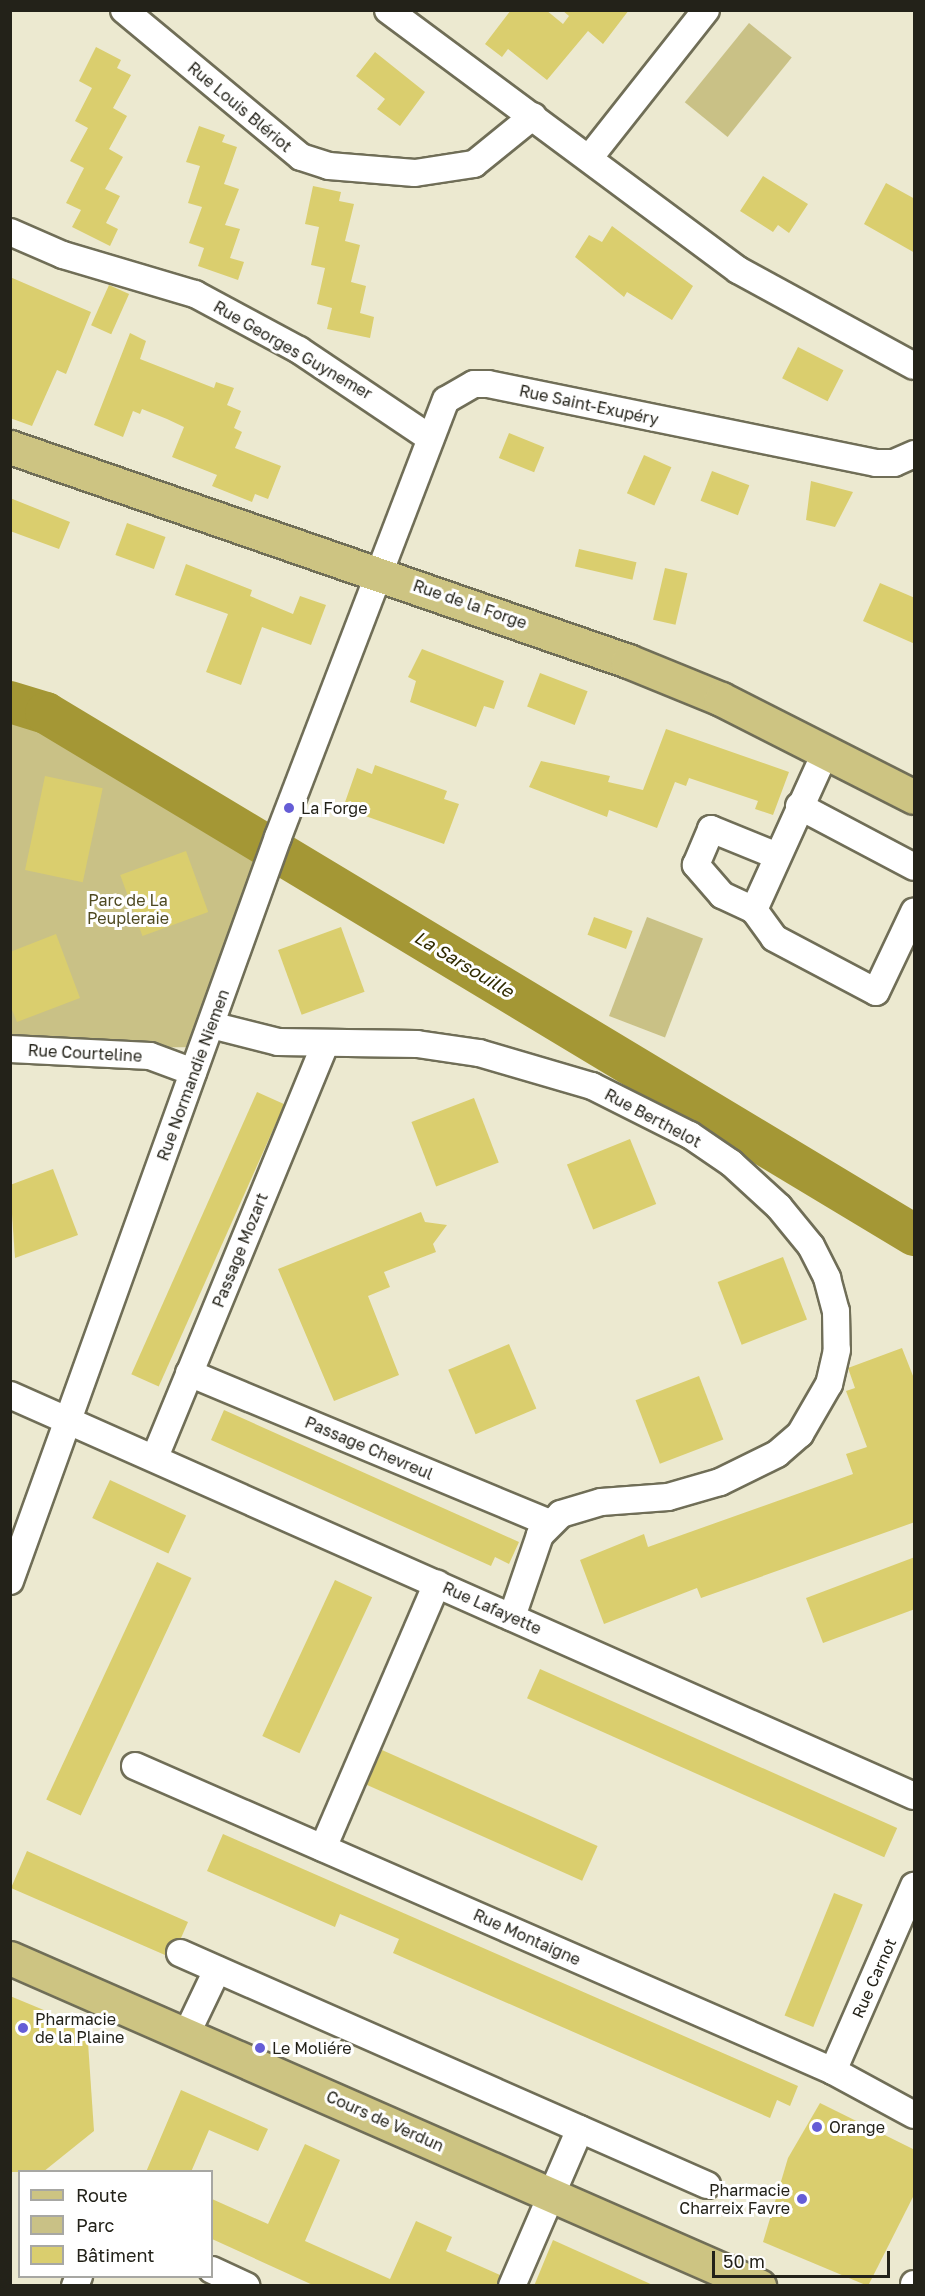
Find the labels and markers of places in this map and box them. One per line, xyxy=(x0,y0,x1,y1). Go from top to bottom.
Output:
place label: La Forge xyxy=(301,798,367,818)
marker: La Forge xyxy=(282,801,296,815)
place label: Pharmacie de la Plaine xyxy=(35,2009,124,2047)
marker: Pharmacie de la Plaine xyxy=(16,2021,30,2035)
place label: Le Moliére xyxy=(272,2038,352,2058)
marker: Le Moliére xyxy=(253,2041,267,2055)
place label: Orange xyxy=(829,2117,885,2137)
marker: Orange xyxy=(810,2120,824,2134)
place label: Pharmacie Charreix Favre xyxy=(679,2180,790,2218)
marker: Pharmacie Charreix Favre xyxy=(795,2192,809,2206)

